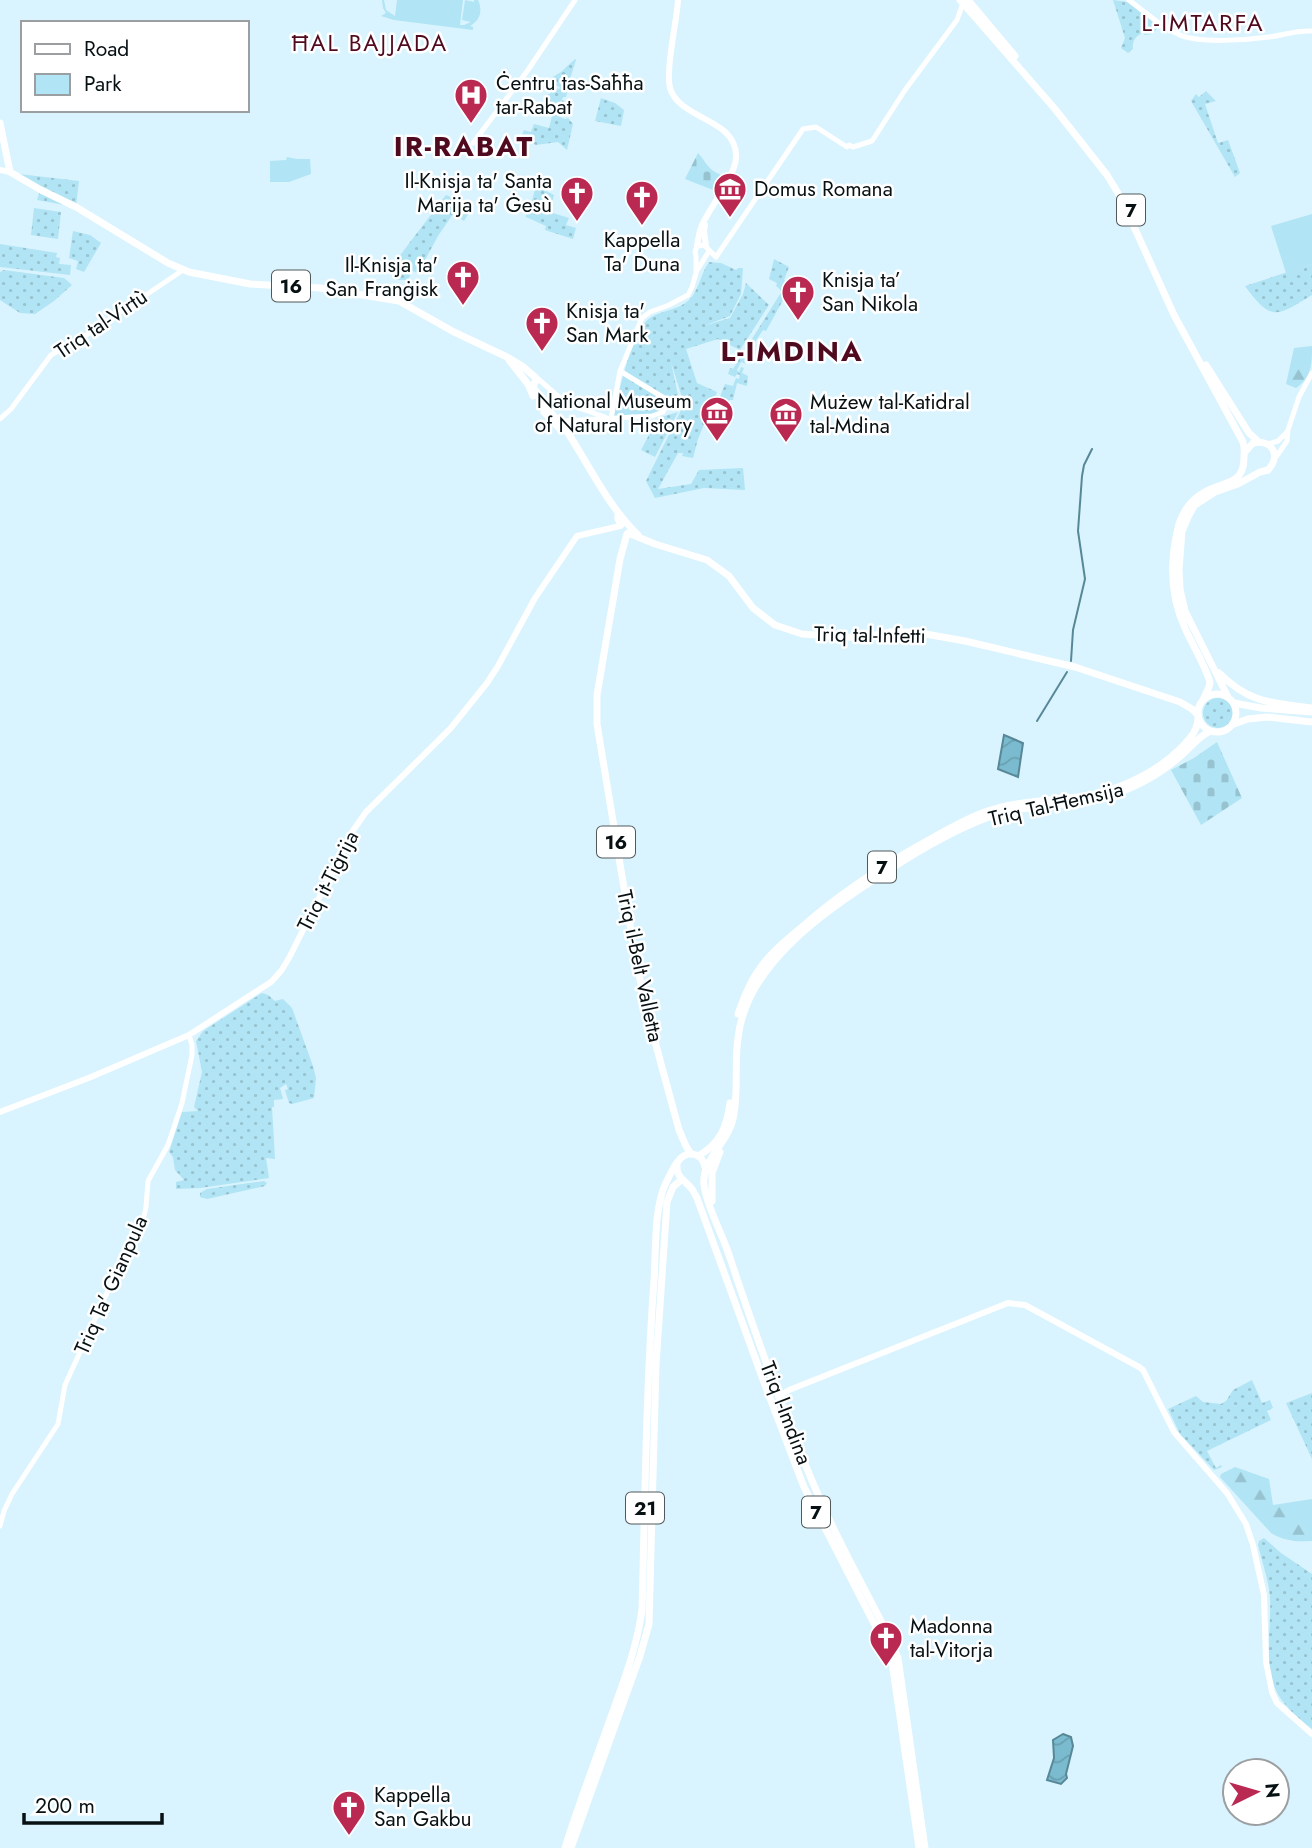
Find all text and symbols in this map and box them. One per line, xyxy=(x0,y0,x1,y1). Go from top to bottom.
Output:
district label: L-IMTARFA xyxy=(1141,5,1265,40)
legend xyxy=(21,21,248,112)
district label: ĦAL BAJJADA xyxy=(292,26,448,60)
text: Road xyxy=(84,34,129,64)
place label: Ċentru tas-Saħħa tar-Rabat xyxy=(496,68,644,122)
text: Park xyxy=(84,69,122,99)
hospital icon: Ċentru tas-Saħħa tar-Rabat xyxy=(452,76,490,125)
district label: IR-RABAT xyxy=(394,126,534,167)
place label: Il-Knisja ta' Santa Marija ta' Ġesù xyxy=(405,166,552,220)
museum icon: Domus Romana xyxy=(711,170,749,219)
church icon: Il-Knisja ta' Santa Marija ta' Ġesù xyxy=(558,174,596,223)
place label: Domus Romana xyxy=(754,174,893,204)
church icon: Kappella Ta' Duna xyxy=(623,178,661,227)
road number: 7 xyxy=(1117,194,1145,226)
place label: Kappella Ta' Duna xyxy=(604,225,680,279)
place label: Il-Knisja ta' San Franġisk xyxy=(326,250,439,304)
church icon: Il-Knisja ta' San Franġisk xyxy=(444,258,482,307)
place label: Knisja ta’ San Nikola xyxy=(822,265,918,319)
road number: 16 xyxy=(272,270,310,302)
church icon: Knisja ta’ San Nikola xyxy=(779,273,817,322)
street label: Triq tal-Virtù xyxy=(49,282,153,366)
place label: Knisja ta' San Mark xyxy=(566,296,649,350)
church icon: Knisja ta' San Mark xyxy=(523,304,561,353)
district label: L-IMDINA xyxy=(720,331,864,372)
place label: National Museum of Natural History xyxy=(535,386,693,440)
place label: Mużew tal-Katidral tal-Mdina xyxy=(810,387,970,441)
museum icon: National Museum of Natural History xyxy=(698,394,736,443)
museum icon: Mużew tal-Katidral tal-Mdina xyxy=(767,395,805,444)
street label: Triq tal-Infetti xyxy=(814,619,926,651)
street label: Triq Tal-Ħemsija xyxy=(986,774,1126,834)
street label: Triq it-Tiġrija xyxy=(290,826,366,936)
road number: 16 xyxy=(597,827,635,858)
road number: 7 xyxy=(868,852,896,882)
street label: Triq il-Belt Valletta xyxy=(609,887,671,1045)
street label: Triq Ta' Gianpula xyxy=(67,1211,155,1359)
street label: Triq l-Imdina xyxy=(753,1357,819,1469)
road number: 21 xyxy=(626,1492,664,1524)
road number: 7 xyxy=(802,1496,830,1528)
place label: Madonna tal-Vitorja xyxy=(910,1611,993,1665)
church icon: Madonna tal-Vitorja xyxy=(867,1619,905,1668)
north arrow xyxy=(1221,1757,1291,1827)
place label: Kappella San Gakbu xyxy=(374,1780,472,1834)
scale bar xyxy=(24,1782,163,1826)
text: N xyxy=(1258,1782,1287,1799)
church icon: Kappella San Gakbu xyxy=(330,1788,368,1837)
text: 200 m xyxy=(35,1791,95,1821)

